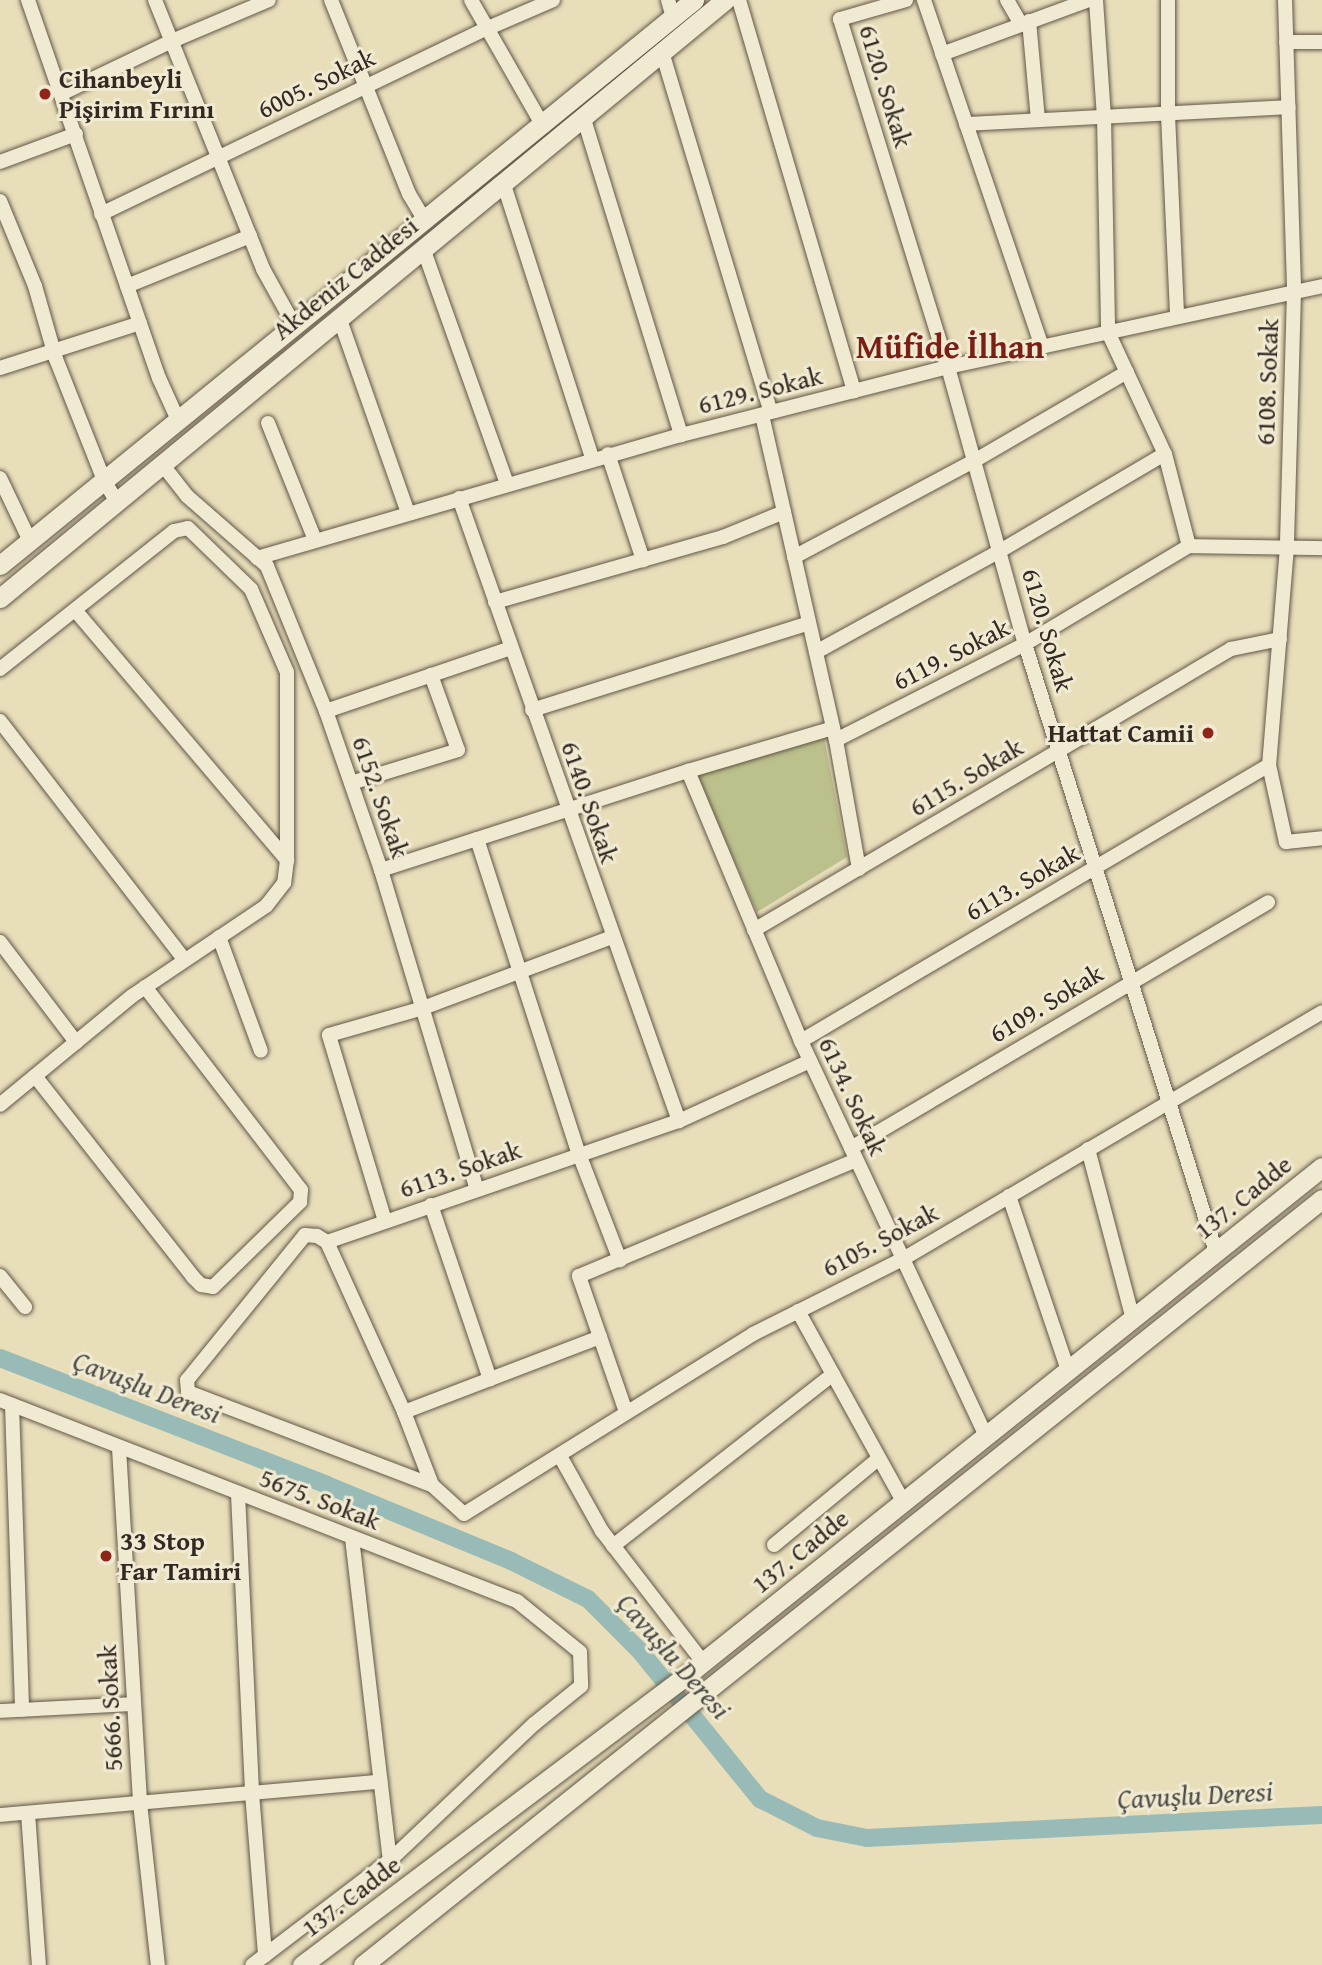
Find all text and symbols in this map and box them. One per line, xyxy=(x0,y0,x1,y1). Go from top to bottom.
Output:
street label: 6120. Sokak xyxy=(853,21,919,151)
street label: 6005. Sokak xyxy=(252,41,380,125)
place label: Cihanbeyli Pişirim Fırını xyxy=(59,63,214,124)
marker: Cihanbeyli Pişirim Fırını xyxy=(37,86,53,102)
street label: Akdeniz Caddesi xyxy=(266,210,424,346)
street label: 6108. Sokak xyxy=(1249,318,1285,446)
district label: Müfide İlhan xyxy=(856,327,1044,367)
street label: 6129. Sokak xyxy=(695,360,825,420)
street label: 6120. Sokak xyxy=(1016,565,1080,695)
street label: 6119. Sokak xyxy=(887,611,1015,697)
place label: Hattat Camii xyxy=(1048,717,1194,749)
marker: Hattat Camii xyxy=(1200,725,1216,741)
street label: 6115. Sokak xyxy=(904,731,1028,823)
street label: 6152. Sokak xyxy=(346,732,416,862)
street label: 6140. Sokak xyxy=(555,737,625,867)
street label: 6113. Sokak xyxy=(959,837,1085,927)
street label: 6109. Sokak xyxy=(984,957,1108,1049)
street label: 6134. Sokak xyxy=(812,1032,894,1160)
street label: 6113. Sokak xyxy=(395,1134,525,1204)
street label: 137. Cadde xyxy=(1188,1148,1298,1246)
street label: 6105. Sokak xyxy=(817,1196,943,1284)
water label: Çavuşlu Deresi xyxy=(68,1343,226,1431)
street label: 5675. Sokak xyxy=(255,1462,385,1536)
street label: 137. Cadde xyxy=(745,1502,855,1600)
place label: 33 Stop Far Tamiri xyxy=(120,1525,241,1586)
marker: 33 Stop Far Tamiri xyxy=(98,1548,114,1564)
water label: Çavuşlu Deresi xyxy=(610,1586,738,1726)
street label: 5666. Sokak xyxy=(91,1644,129,1772)
water label: Çavuşlu Deresi xyxy=(1116,1774,1274,1816)
street label: 137. Cadde xyxy=(295,1849,407,1943)

